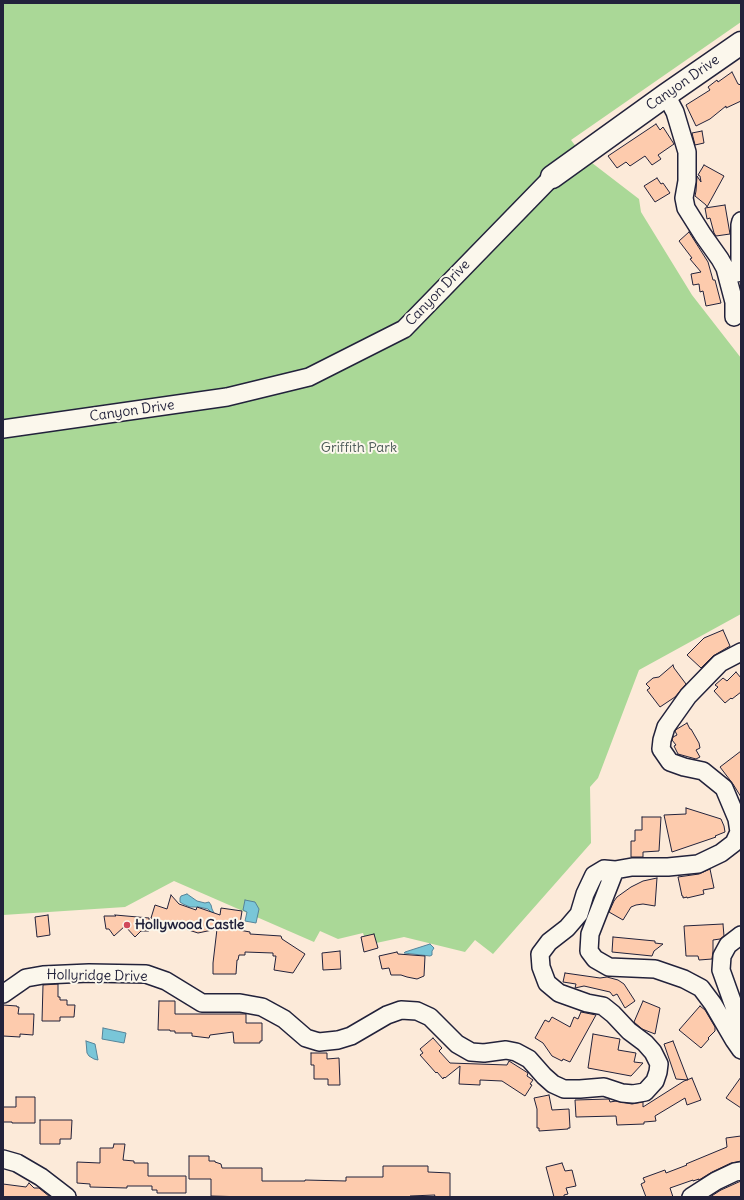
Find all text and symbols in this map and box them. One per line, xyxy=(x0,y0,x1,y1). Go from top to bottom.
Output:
street label: Canyon Drive xyxy=(643,52,723,114)
street label: Canyon Drive xyxy=(402,256,474,330)
street label: Canyon Drive xyxy=(88,397,176,425)
park label: Griffith Park xyxy=(321,440,397,456)
place label: Hollywood Castle xyxy=(135,917,244,933)
marker: Hollywood Castle xyxy=(122,920,132,930)
street label: Hollyridge Drive xyxy=(46,967,148,985)

